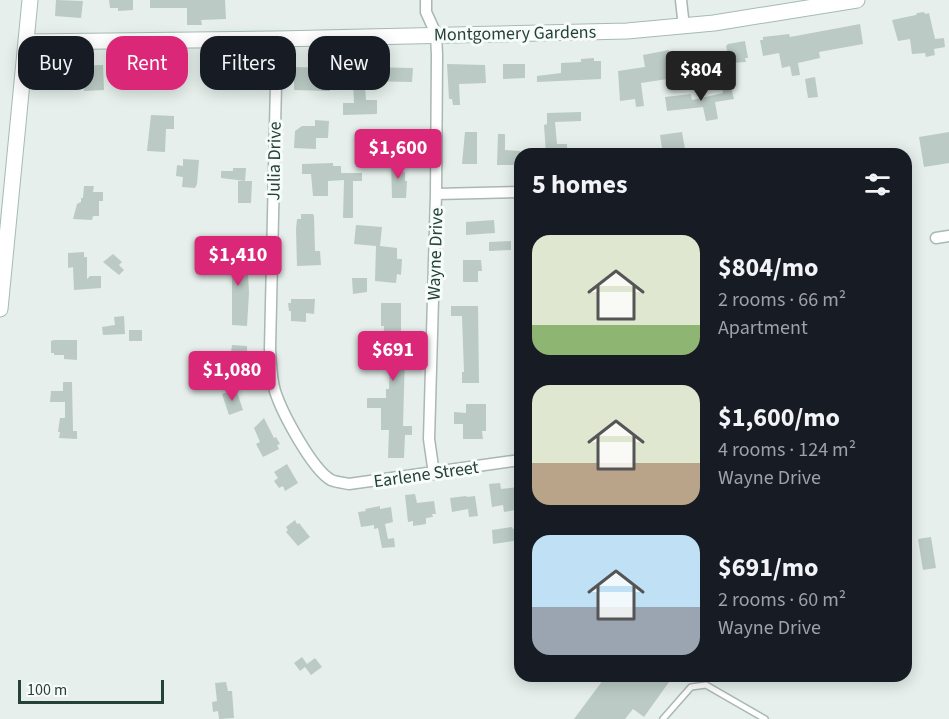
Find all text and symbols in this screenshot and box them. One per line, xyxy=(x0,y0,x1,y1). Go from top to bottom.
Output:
street label: Montgomery Gardens xyxy=(434,20,596,47)
chip: Buy xyxy=(18,36,94,90)
chip: Rent xyxy=(106,36,188,90)
chip: Filters xyxy=(200,36,296,90)
chip: New xyxy=(308,36,390,90)
pin: $804 xyxy=(665,51,737,102)
text: $804 xyxy=(680,56,722,84)
street label: Julia Drive xyxy=(261,121,288,201)
pin: $1,600 xyxy=(349,129,447,180)
text: $1,600 xyxy=(369,134,427,162)
text: 5 homes xyxy=(532,166,627,203)
icon: filters xyxy=(861,168,894,201)
street label: Wayne Drive xyxy=(421,207,450,301)
pin: $1,410 xyxy=(189,236,287,287)
text: $1,410 xyxy=(209,241,267,269)
text: $804/mo xyxy=(718,249,818,286)
icon: home xyxy=(580,259,652,331)
text: 2 rooms · 66 m² xyxy=(718,286,846,314)
text: Apartment xyxy=(718,314,808,342)
pin: $691 xyxy=(357,331,429,382)
text: $691 xyxy=(372,336,414,364)
pin: $1,080 xyxy=(183,351,281,402)
text: $1,080 xyxy=(203,356,261,384)
text: $1,600/mo xyxy=(718,399,840,436)
icon: home xyxy=(580,409,652,481)
text: 4 rooms · 124 m² xyxy=(718,436,856,464)
street label: Earlene Street xyxy=(372,455,480,494)
text: Wayne Drive xyxy=(718,464,821,492)
text: $691/mo xyxy=(718,549,818,586)
icon: home xyxy=(580,559,652,631)
text: 2 rooms · 60 m² xyxy=(718,586,846,614)
text: Wayne Drive xyxy=(718,614,821,642)
scale bar xyxy=(18,677,164,704)
text: 100 m xyxy=(27,679,67,701)

